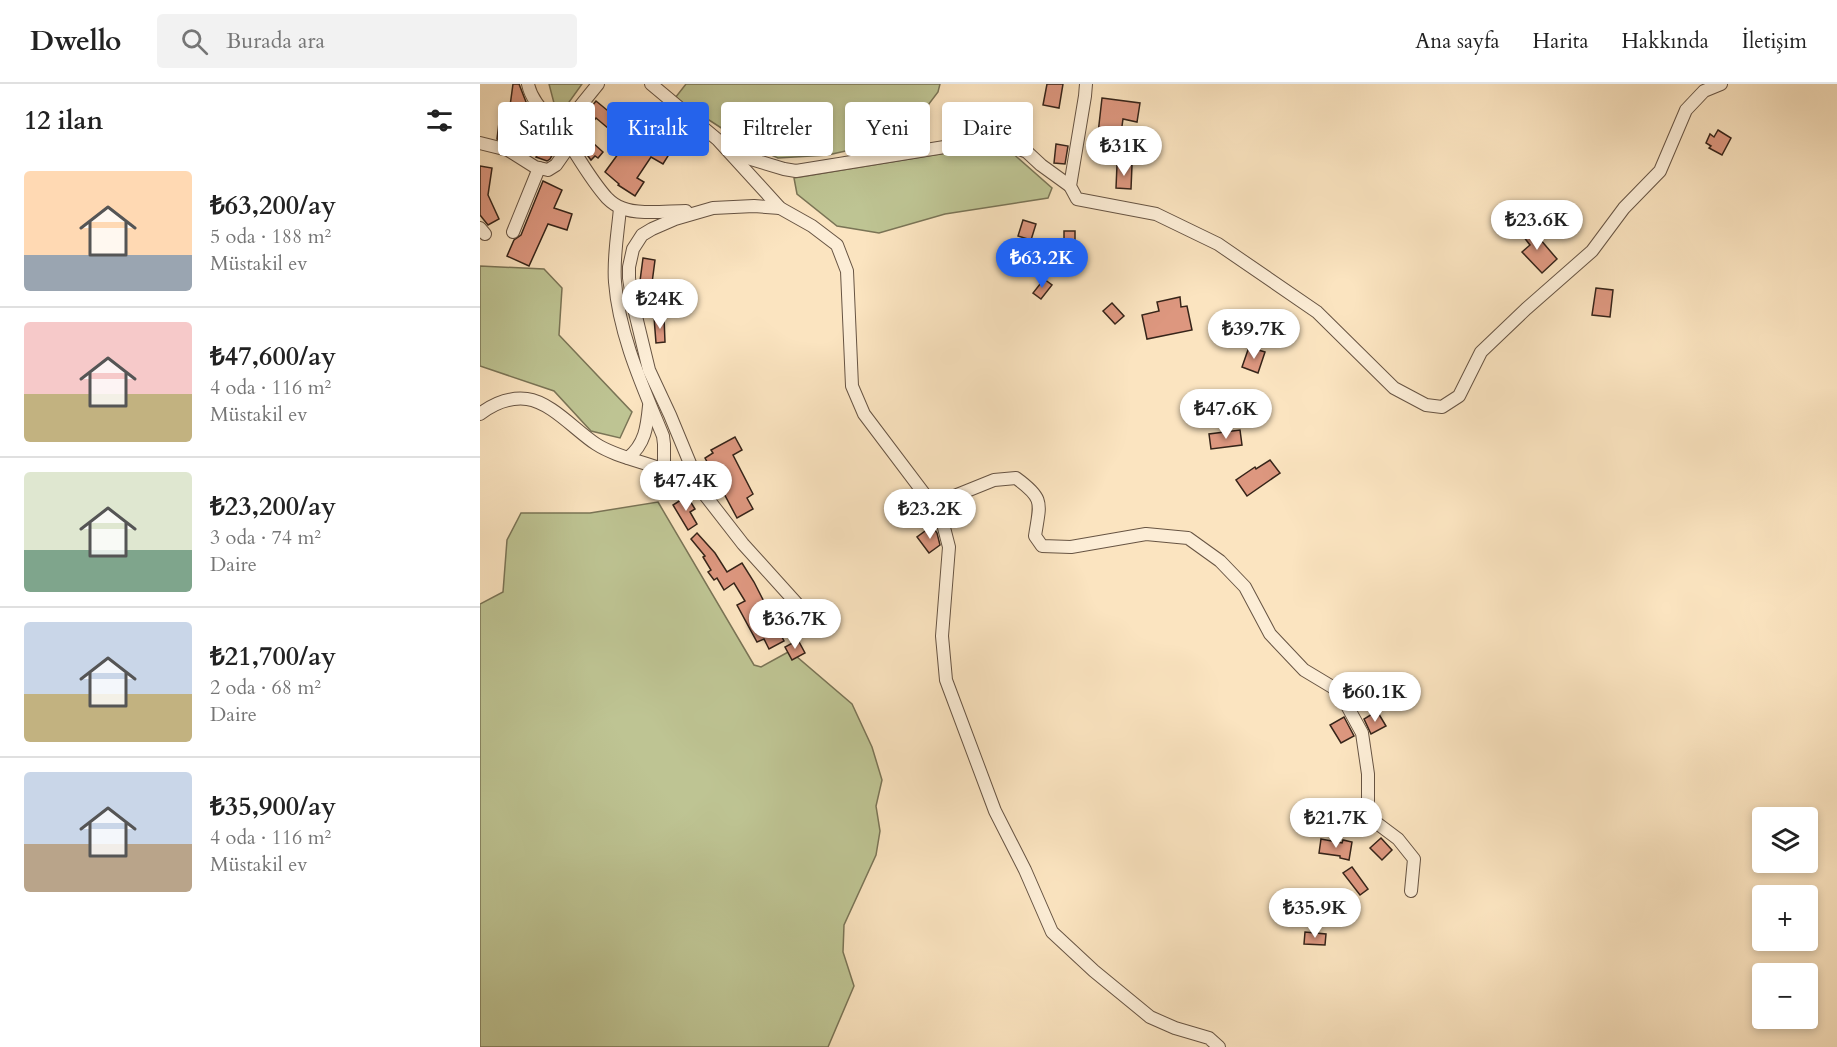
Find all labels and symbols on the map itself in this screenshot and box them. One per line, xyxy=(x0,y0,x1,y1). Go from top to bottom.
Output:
pin: ₺31K xyxy=(1088,126,1160,177)
pin: ₺23.6K xyxy=(1488,200,1586,251)
pin: ₺63.2K xyxy=(993,238,1091,289)
pin: ₺24K xyxy=(624,279,696,330)
pin: ₺39.7K xyxy=(1205,309,1303,360)
pin: ₺47.6K xyxy=(1177,389,1275,440)
pin: ₺47.4K xyxy=(637,461,735,512)
pin: ₺23.2K xyxy=(881,489,979,540)
pin: ₺36.7K xyxy=(746,599,844,650)
pin: ₺60.1K xyxy=(1326,672,1424,723)
pin: ₺21.7K xyxy=(1287,798,1385,849)
pin: ₺35.9K xyxy=(1266,888,1364,939)

